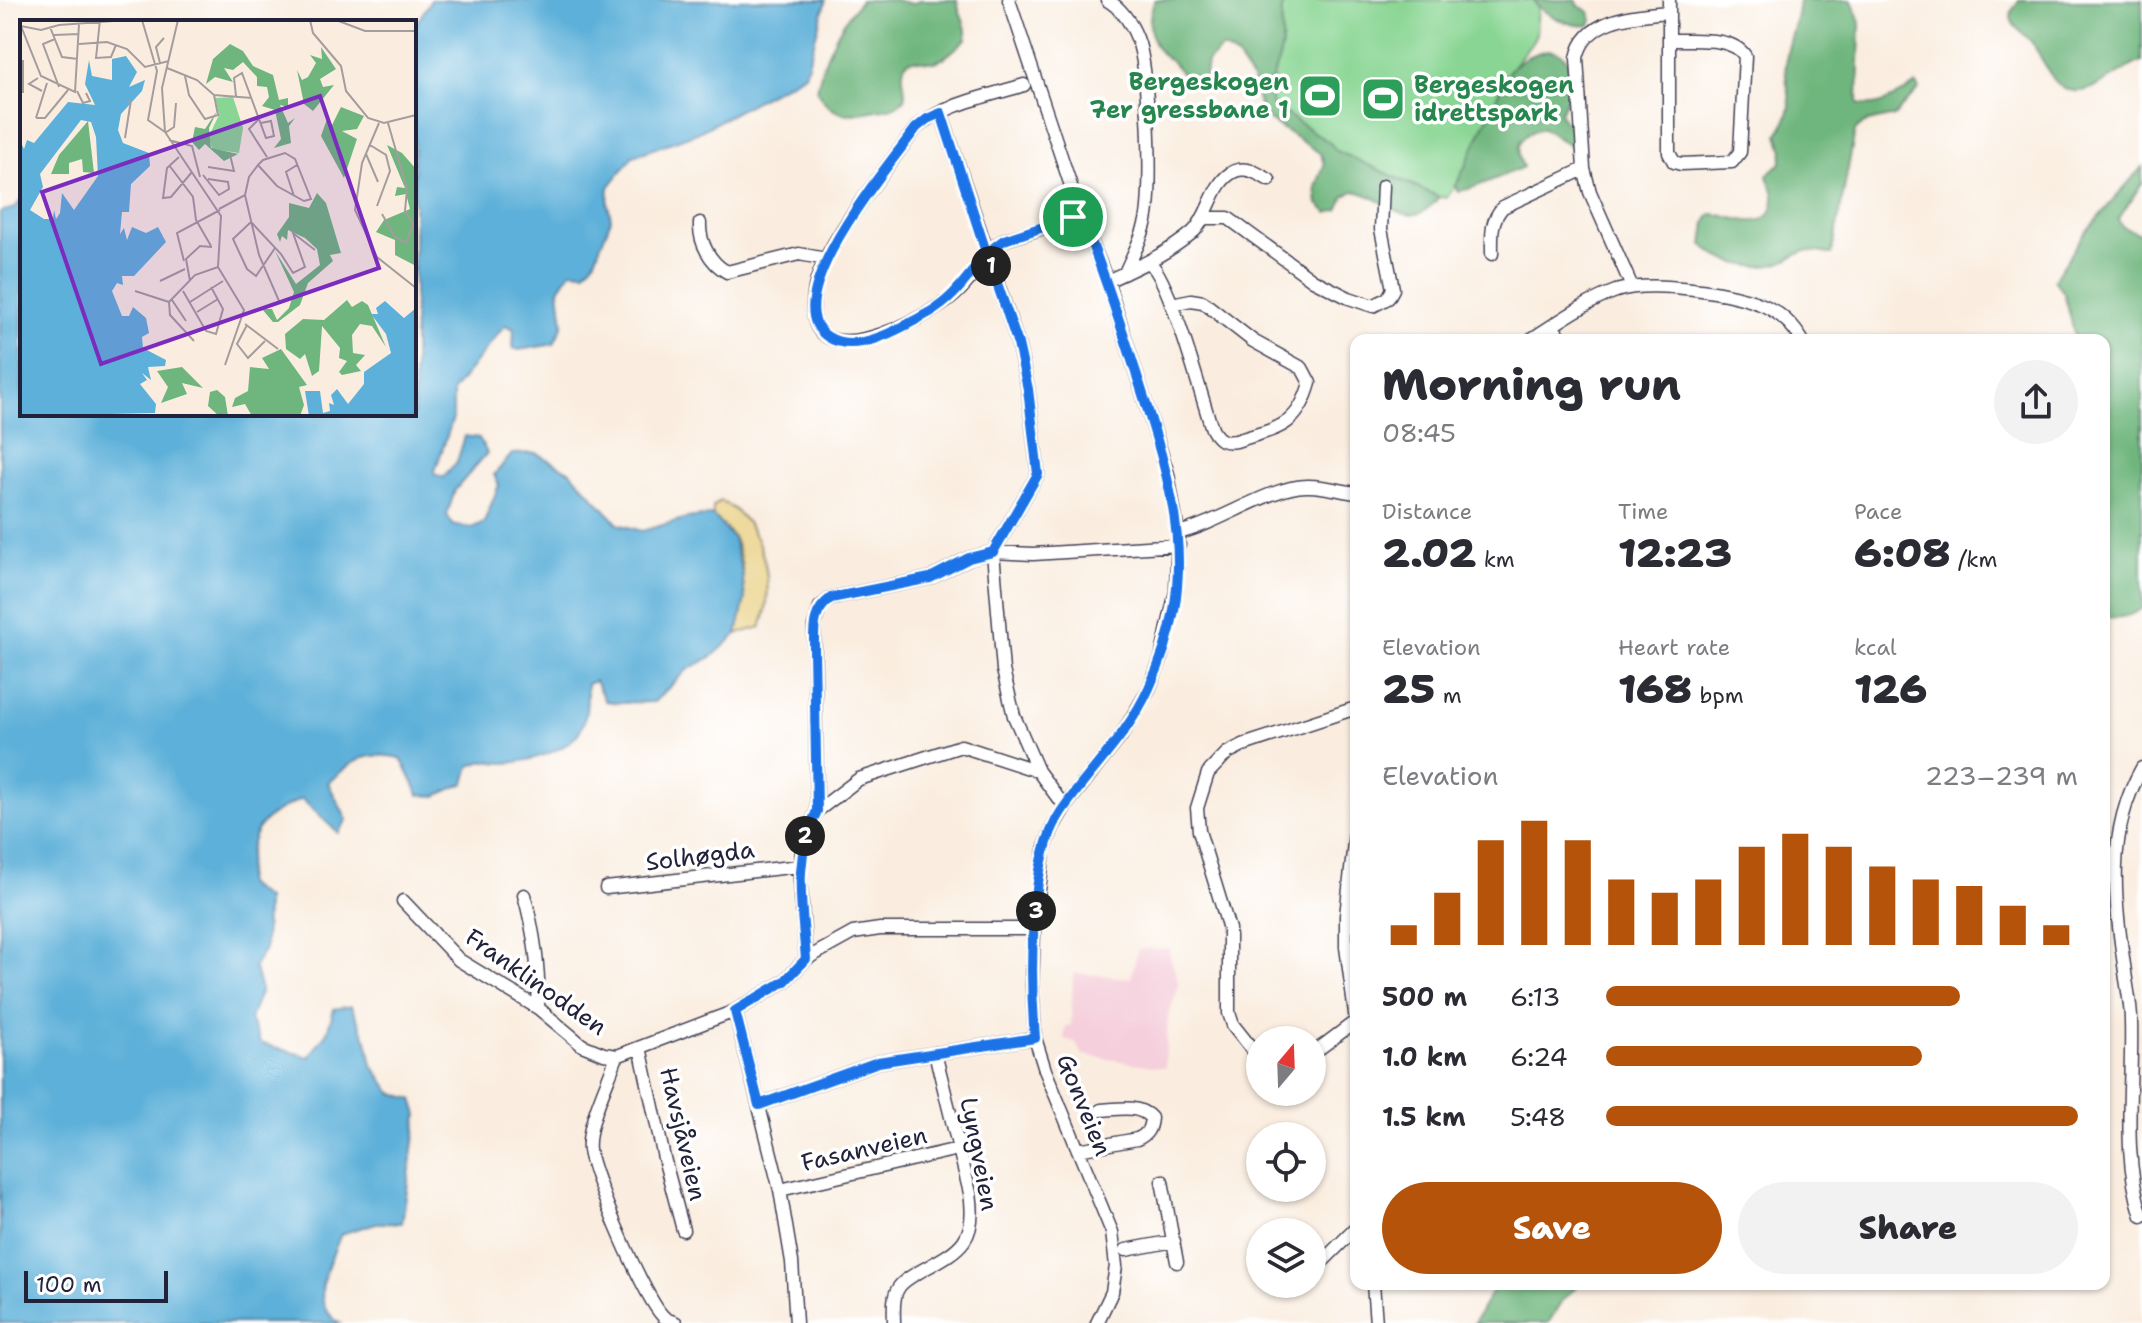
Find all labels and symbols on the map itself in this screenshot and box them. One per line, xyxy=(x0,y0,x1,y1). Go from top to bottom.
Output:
inset map xyxy=(20,20,416,416)
place label: Bergeskogen 7er gressbane 1 xyxy=(1089,66,1289,126)
place label: Bergeskogen idrettspark xyxy=(1414,69,1574,129)
sports icon: Bergeskogen 7er gressbane 1 xyxy=(1296,72,1344,120)
sports icon: Bergeskogen idrettspark xyxy=(1359,75,1407,123)
pin xyxy=(1039,183,1107,251)
pin: 1 xyxy=(971,246,1011,286)
pin: 2 xyxy=(785,816,825,856)
street label: Solhøgda xyxy=(644,833,756,879)
pin: 3 xyxy=(1016,891,1056,931)
street label: Franklinodden xyxy=(459,921,613,1043)
north arrow xyxy=(1246,1026,1326,1106)
street label: Gonveien xyxy=(1049,1049,1119,1161)
street label: Havsjåveien xyxy=(652,1064,714,1204)
street label: Lyngveien xyxy=(952,1095,1006,1213)
street label: Fasanveien xyxy=(798,1119,930,1179)
scale bar xyxy=(24,1267,168,1303)

